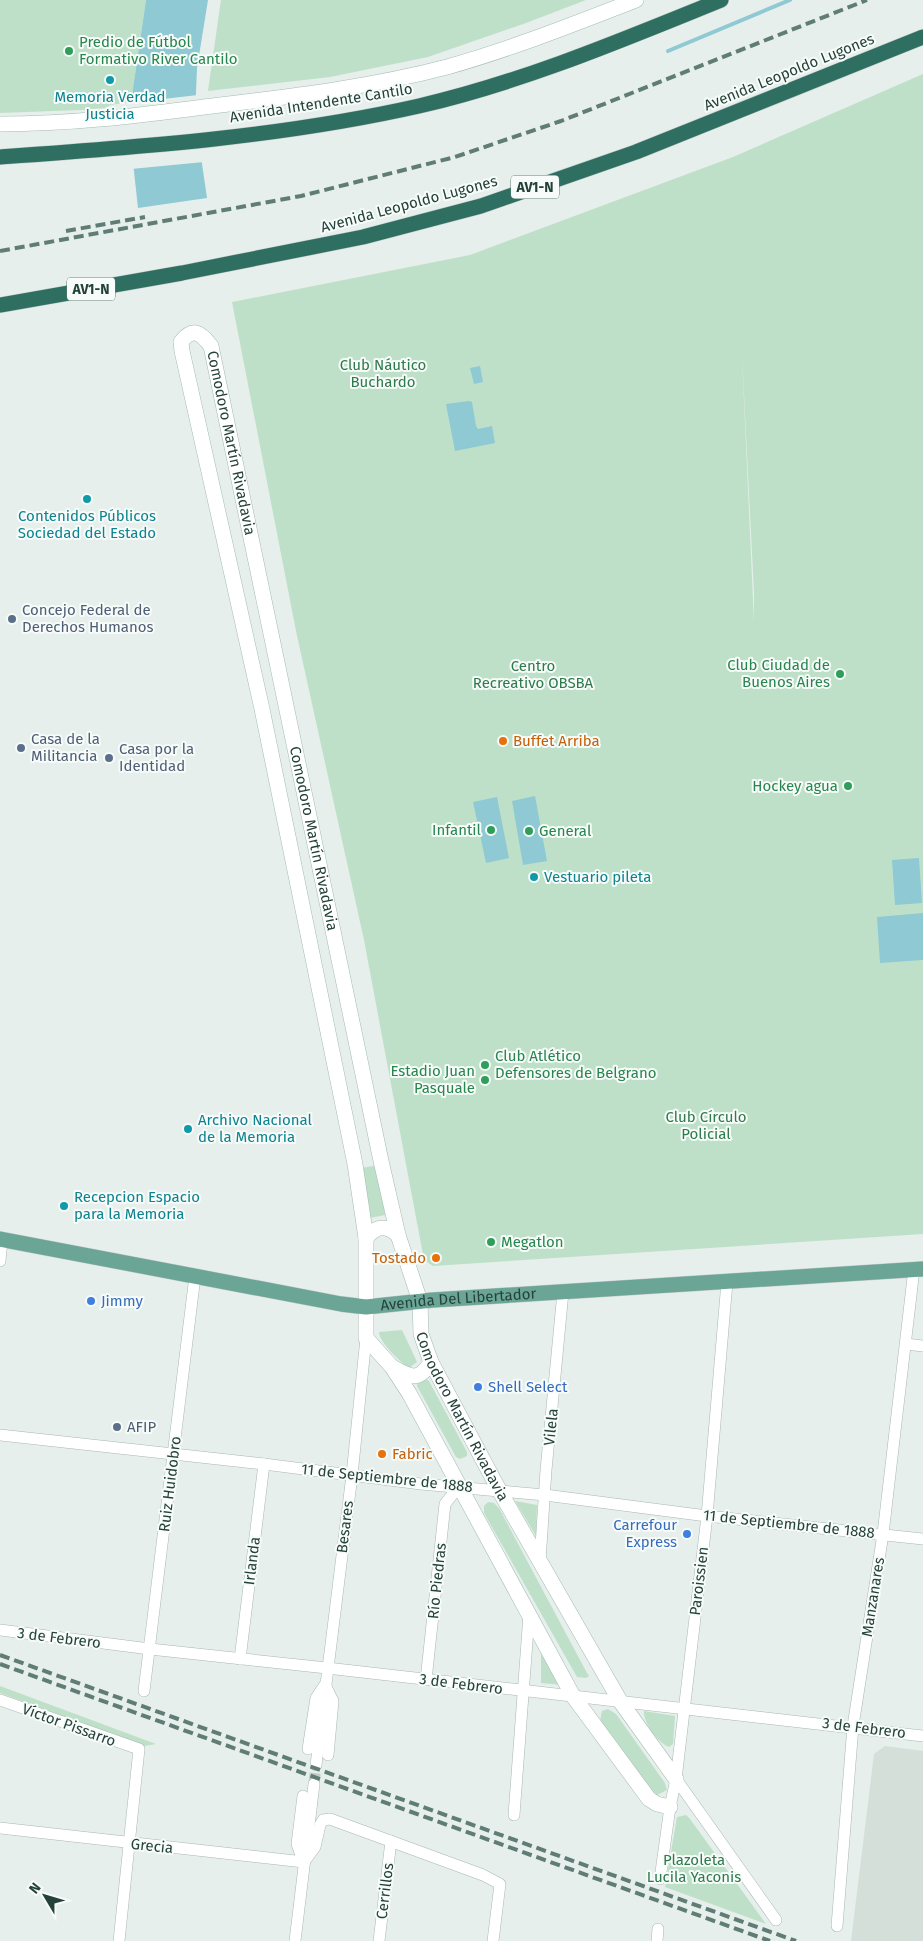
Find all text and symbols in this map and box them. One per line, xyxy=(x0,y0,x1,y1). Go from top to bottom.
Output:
street label: Avenida Leopoldo Lugones xyxy=(701,30,877,114)
place label: Predio de Fútbol Formativo River Cantilo xyxy=(79,33,238,68)
marker: Predio de Fútbol Formativo River Cantilo xyxy=(63,45,75,57)
marker: Memoria Verdad Justicia xyxy=(104,74,116,86)
street label: Avenida Intendente Cantilo xyxy=(228,80,414,126)
place label: Memoria Verdad Justicia xyxy=(54,88,166,123)
street label: Avenida Leopoldo Lugones xyxy=(319,172,499,236)
road number: AV1-N xyxy=(511,176,559,198)
road number: AV1-N xyxy=(67,278,115,300)
street label: Comodoro Martín Rivadavia xyxy=(203,349,259,537)
park label: Club Náutico Buchardo xyxy=(340,356,426,391)
marker: Contenidos Públicos Sociedad del Estado xyxy=(81,493,93,505)
place label: Contenidos Públicos Sociedad del Estado xyxy=(18,507,156,542)
place label: Concejo Federal de Derechos Humanos xyxy=(22,601,154,636)
marker: Concejo Federal de Derechos Humanos xyxy=(6,613,18,625)
place label: Club Ciudad de Buenos Aires xyxy=(727,656,830,691)
park label: Centro Recreativo OBSBA xyxy=(473,657,594,692)
marker: Club Ciudad de Buenos Aires xyxy=(834,668,846,680)
place label: Casa de la Militancia xyxy=(31,730,100,765)
place label: Buffet Arriba xyxy=(513,732,600,750)
marker: Buffet Arriba xyxy=(497,735,509,747)
place label: Casa por la Identidad xyxy=(119,740,194,775)
marker: Casa de la Militancia xyxy=(15,742,27,754)
street label: Comodoro Martín Rivadavia xyxy=(286,745,342,932)
marker: Casa por la Identidad xyxy=(103,752,115,764)
place label: Hockey agua xyxy=(752,777,838,795)
marker: Hockey agua xyxy=(842,780,854,792)
place label: Infantil xyxy=(432,821,482,839)
place label: General xyxy=(539,822,592,840)
marker: Infantil xyxy=(485,824,497,836)
marker: General xyxy=(523,825,535,837)
place label: Vestuario pileta xyxy=(544,868,651,886)
marker: Vestuario pileta xyxy=(528,871,540,883)
place label: Club Atlético Defensores de Belgrano xyxy=(495,1047,657,1082)
marker: Club Atlético Defensores de Belgrano xyxy=(479,1059,491,1071)
place label: Estadio Juan Pasquale xyxy=(390,1062,475,1097)
marker: Estadio Juan Pasquale xyxy=(479,1074,491,1086)
park label: Club Círculo Policial xyxy=(665,1108,747,1143)
place label: Archivo Nacional de la Memoria xyxy=(198,1111,313,1146)
marker: Archivo Nacional de la Memoria xyxy=(182,1123,194,1135)
place label: Recepcion Espacio para la Memoria xyxy=(74,1188,200,1223)
marker: Recepcion Espacio para la Memoria xyxy=(58,1200,70,1212)
place label: Megatlon xyxy=(501,1233,564,1251)
marker: Megatlon xyxy=(485,1236,497,1248)
place label: Tostado xyxy=(372,1249,426,1267)
marker: Tostado xyxy=(430,1252,442,1264)
street label: Avenida Del Libertador xyxy=(380,1284,537,1314)
place label: Jimmy xyxy=(101,1292,143,1310)
marker: Jimmy xyxy=(85,1295,97,1307)
street label: Comodoro Martín Rivadavia xyxy=(412,1329,512,1504)
place label: Shell Select xyxy=(488,1378,568,1396)
marker: Shell Select xyxy=(472,1381,484,1393)
street label: Vilela xyxy=(540,1407,562,1447)
place label: AFIP xyxy=(127,1418,156,1436)
marker: AFIP xyxy=(111,1421,123,1433)
street label: Ruiz Huidobro xyxy=(155,1435,185,1533)
place label: Fabric xyxy=(392,1445,433,1463)
marker: Fabric xyxy=(376,1448,388,1460)
street label: 11 de Septiembre de 1888 xyxy=(300,1460,474,1496)
street label: Besares xyxy=(333,1500,357,1554)
street label: 11 de Septiembre de 1888 xyxy=(702,1506,876,1542)
place label: Carrefour Express xyxy=(613,1516,677,1551)
marker: Carrefour Express xyxy=(681,1528,693,1540)
street label: Irlanda xyxy=(240,1536,264,1586)
street label: Río Piedras xyxy=(424,1542,450,1620)
street label: Paroissien xyxy=(686,1545,712,1617)
street label: Manzanares xyxy=(858,1556,888,1638)
street label: 3 de Febrero xyxy=(16,1624,102,1652)
street label: 3 de Febrero xyxy=(418,1670,504,1698)
street label: Víctor Pissarro xyxy=(20,1700,118,1750)
street label: 3 de Febrero xyxy=(821,1714,907,1742)
street label: Grecia xyxy=(130,1835,174,1857)
park label: Plazoleta Lucila Yaconis xyxy=(647,1851,741,1886)
street label: Cerrillos xyxy=(373,1862,397,1920)
north arrow xyxy=(20,1871,70,1921)
text: N xyxy=(26,1879,45,1897)

